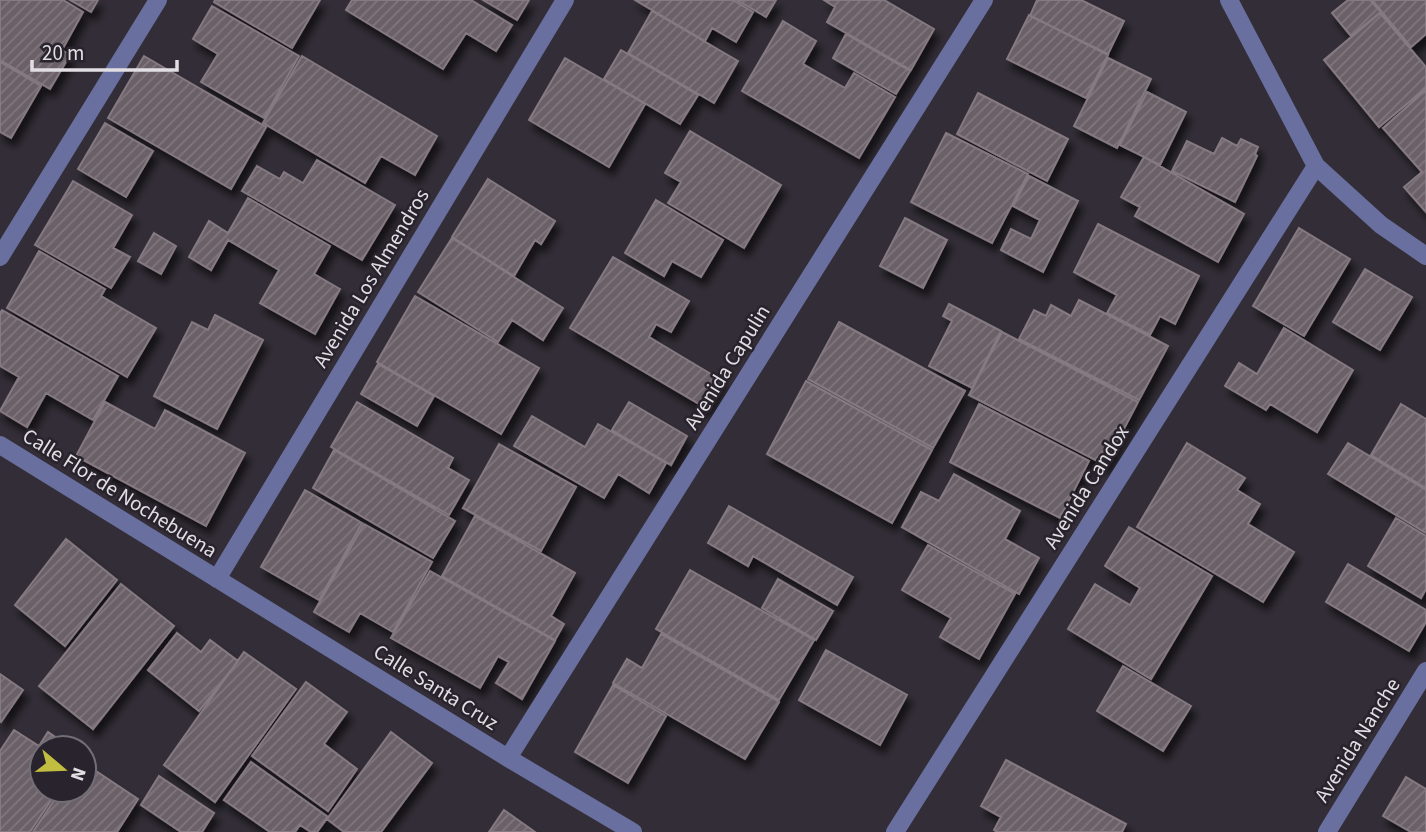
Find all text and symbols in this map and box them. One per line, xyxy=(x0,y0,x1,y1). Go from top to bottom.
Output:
scale bar xyxy=(32,28,177,72)
text: 20 m xyxy=(42,38,84,68)
street label: Avenida Los Almendros xyxy=(306,183,436,373)
street label: Avenida Capulin xyxy=(677,299,777,435)
street label: Avenida Candox xyxy=(1036,419,1136,555)
street label: Calle Flor de Nochebuena xyxy=(17,421,223,565)
street label: Calle Santa Cruz xyxy=(368,637,504,737)
street label: Avenida Nanche xyxy=(1307,672,1407,808)
north arrow xyxy=(28,734,98,804)
text: N xyxy=(63,764,92,784)

